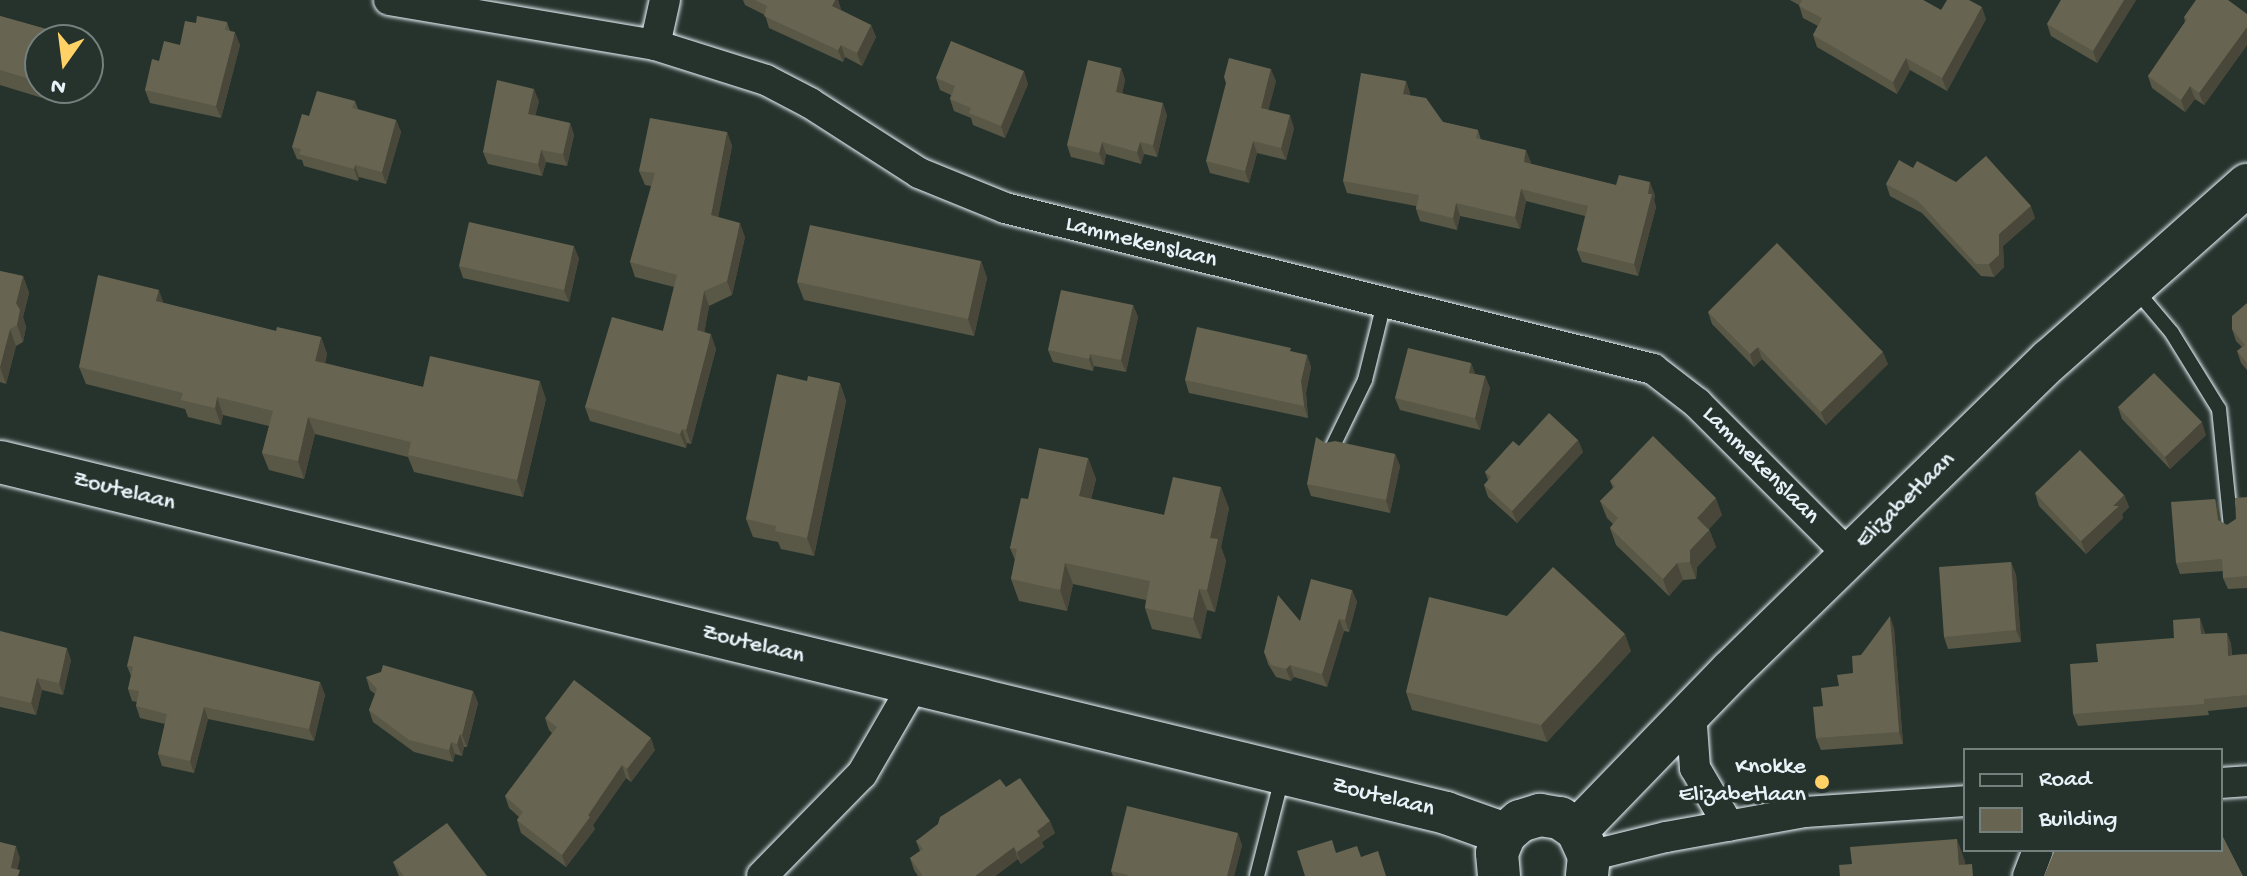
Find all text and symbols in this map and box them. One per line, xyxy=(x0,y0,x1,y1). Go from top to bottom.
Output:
north arrow xyxy=(24,24,104,104)
text: N xyxy=(49,71,69,100)
street label: Lammekenslaan xyxy=(1062,210,1220,276)
street label: Lammekenslaan xyxy=(1695,401,1825,531)
street label: Elizabetlaan xyxy=(1850,446,1962,556)
street label: Zoutelaan xyxy=(70,465,178,519)
street label: Zoutelaan xyxy=(699,618,807,672)
legend xyxy=(1963,748,2223,852)
place label: Knokke Elizabetlaan xyxy=(1678,754,1806,810)
text: Road xyxy=(2039,766,2091,795)
street label: Zoutelaan xyxy=(1329,771,1437,825)
marker: Knokke Elizabetlaan xyxy=(1813,773,1831,791)
text: Building xyxy=(2039,806,2117,835)

